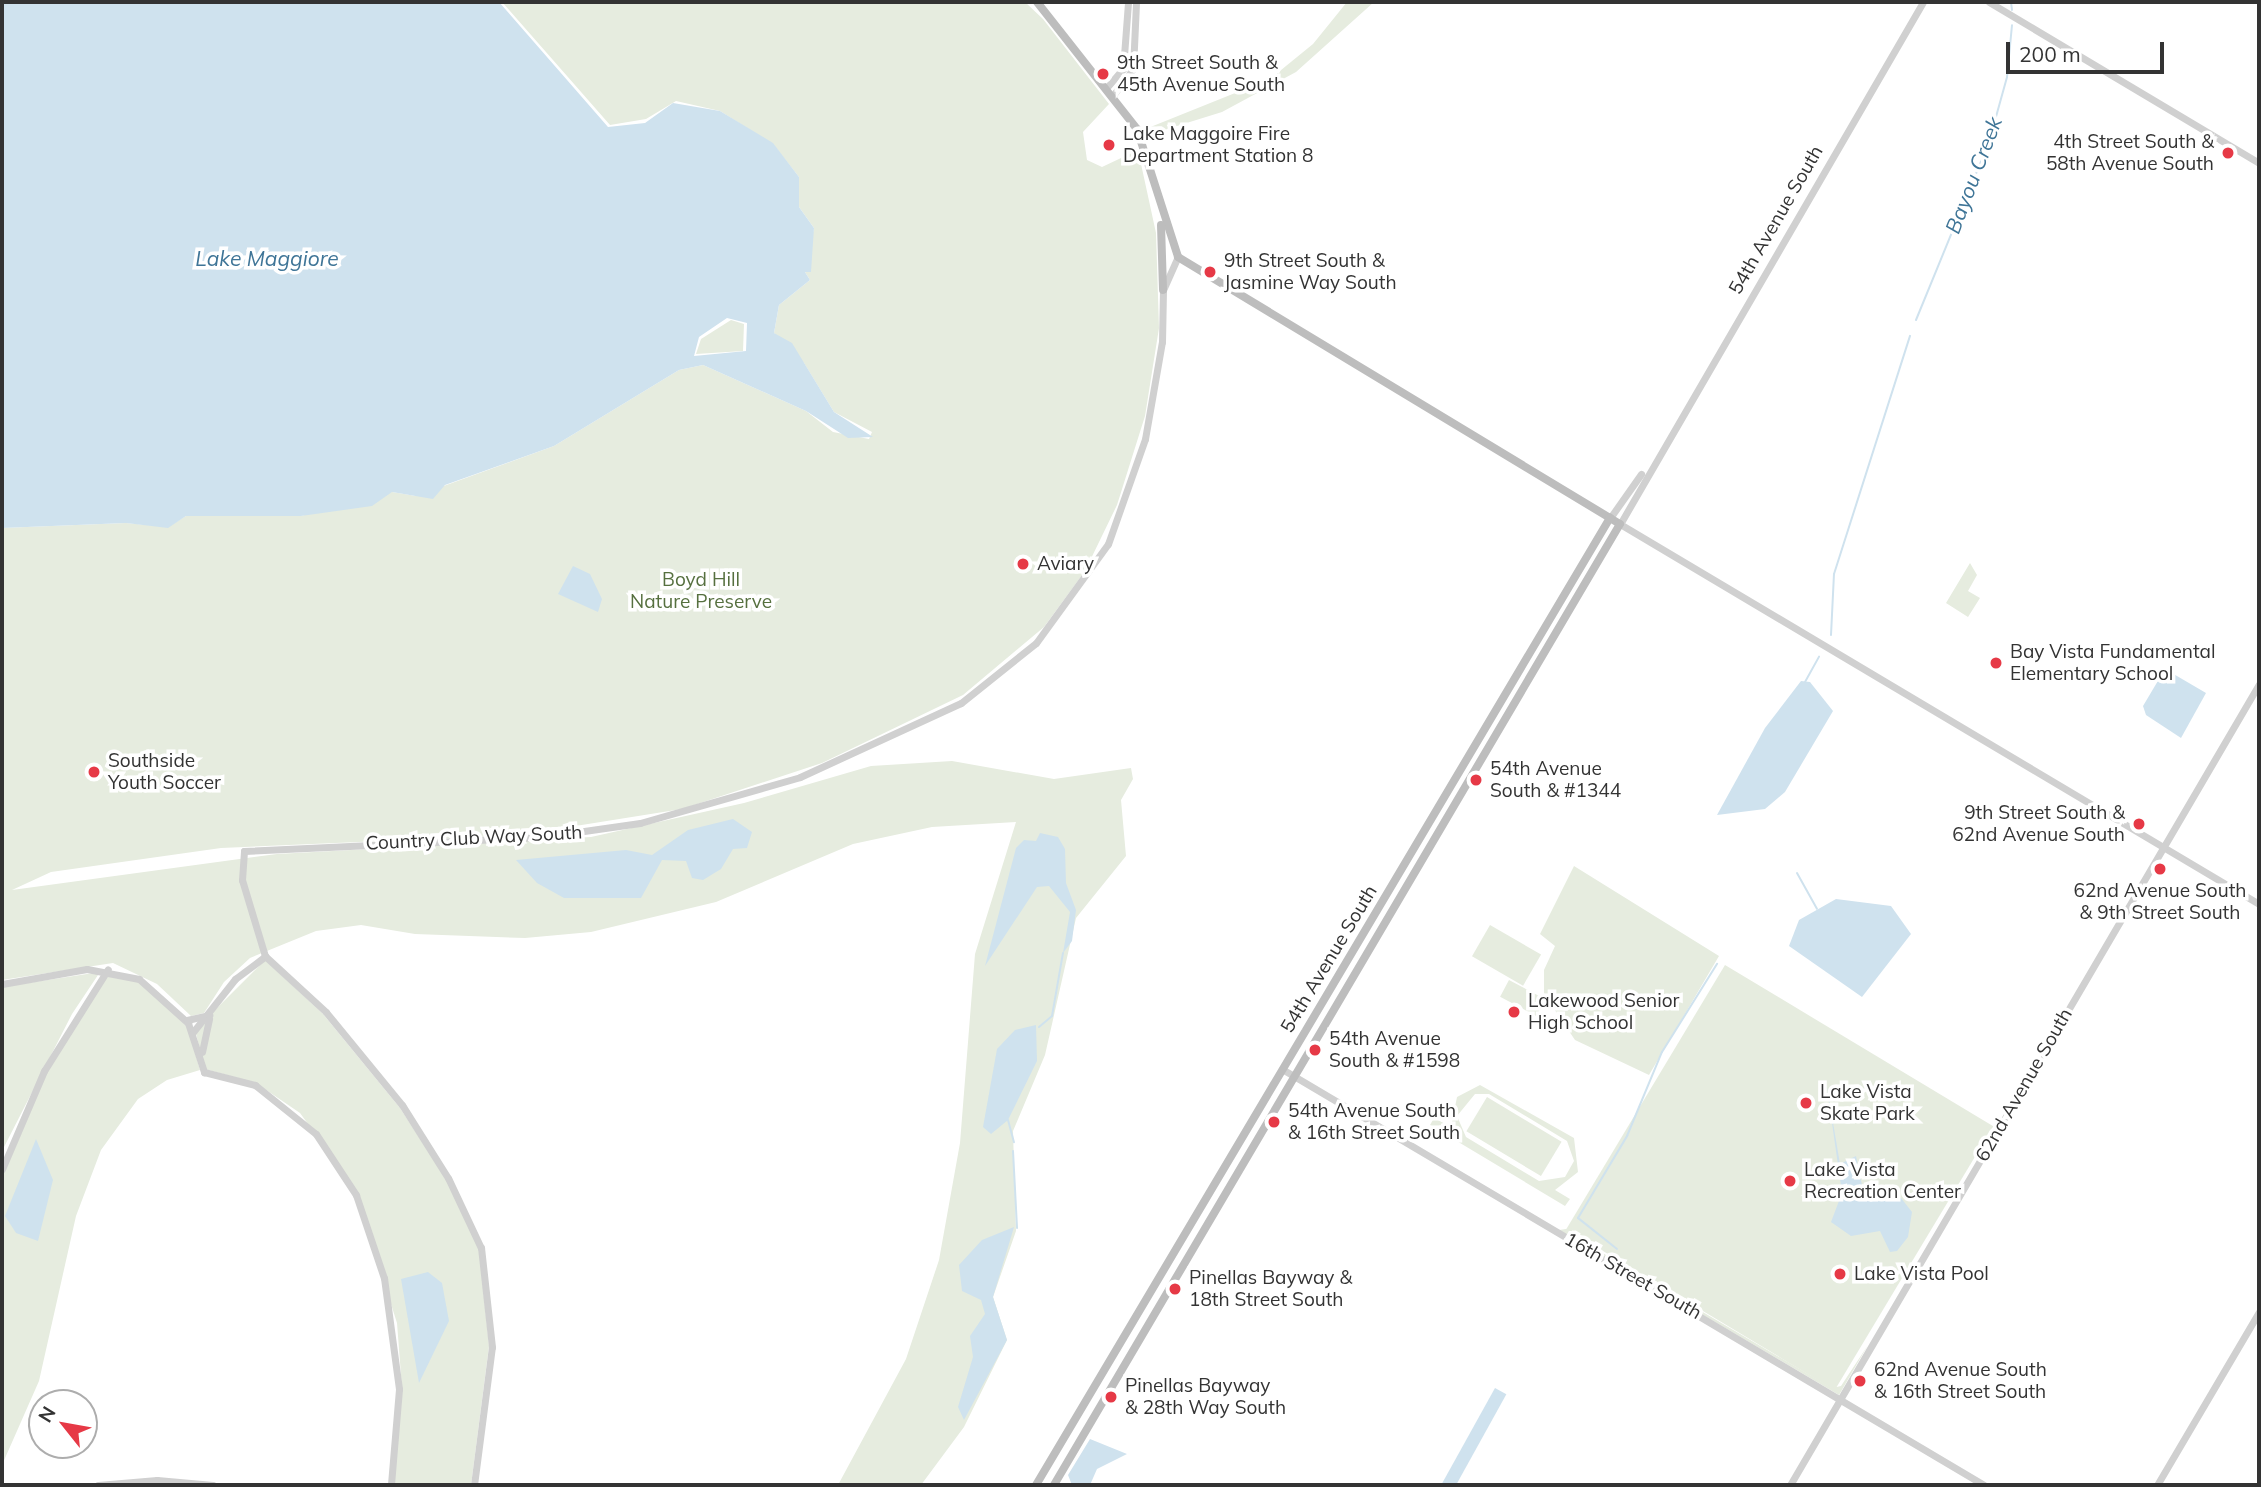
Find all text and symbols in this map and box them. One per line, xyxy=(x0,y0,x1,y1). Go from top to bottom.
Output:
scale bar xyxy=(2009,28,2166,72)
text: 200 m xyxy=(2019,41,2081,67)
place label: 9th Street South & 45th Avenue South xyxy=(1117,52,1285,96)
marker: 9th Street South & 45th Avenue South xyxy=(1095,66,1111,82)
water label: Bayou Creek xyxy=(1939,113,2007,237)
place label: Lake Maggoire Fire Department Station 8 xyxy=(1123,123,1314,167)
place label: 4th Street South & 58th Avenue South xyxy=(2046,131,2214,175)
marker: Lake Maggoire Fire Department Station 8 xyxy=(1101,137,1117,153)
street label: 54th Avenue South xyxy=(1724,142,1828,298)
marker: 4th Street South & 58th Avenue South xyxy=(2220,145,2236,161)
water label: Lake Maggiore xyxy=(195,245,339,271)
place label: 9th Street South & Jasmine Way South xyxy=(1224,250,1397,294)
marker: 9th Street South & Jasmine Way South xyxy=(1202,264,1218,280)
place label: Aviary xyxy=(1037,553,1094,575)
marker: Aviary xyxy=(1015,556,1031,572)
park label: Boyd Hill Nature Preserve xyxy=(630,569,772,613)
place label: Bay Vista Fundamental Elementary School xyxy=(2010,641,2215,685)
marker: Bay Vista Fundamental Elementary School xyxy=(1988,655,2004,671)
place label: Southside Youth Soccer xyxy=(108,750,221,794)
place label: 54th Avenue South & #1344 xyxy=(1490,758,1621,802)
marker: Southside Youth Soccer xyxy=(86,764,102,780)
marker: 54th Avenue South & #1344 xyxy=(1468,772,1484,788)
place label: 9th Street South & 62nd Avenue South xyxy=(1952,802,2125,846)
marker: 9th Street South & 62nd Avenue South xyxy=(2131,816,2147,832)
street label: Country Club Way South xyxy=(365,821,583,855)
marker: 62nd Avenue South & 9th Street South xyxy=(2152,861,2168,877)
place label: 62nd Avenue South & 9th Street South xyxy=(2074,880,2246,924)
street label: 54th Avenue South xyxy=(1276,881,1382,1037)
place label: Lakewood Senior High School xyxy=(1528,990,1680,1034)
marker: Lakewood Senior High School xyxy=(1506,1004,1522,1020)
street label: 62nd Avenue South xyxy=(1971,1004,2077,1166)
place label: 54th Avenue South & #1598 xyxy=(1329,1028,1460,1072)
marker: 54th Avenue South & #1598 xyxy=(1307,1042,1323,1058)
place label: Lake Vista Skate Park xyxy=(1820,1081,1915,1125)
marker: Lake Vista Skate Park xyxy=(1798,1095,1814,1111)
place label: 54th Avenue South & 16th Street South xyxy=(1288,1100,1460,1144)
marker: 54th Avenue South & 16th Street South xyxy=(1266,1114,1282,1130)
place label: Lake Vista Recreation Center xyxy=(1804,1159,1961,1203)
marker: Lake Vista Recreation Center xyxy=(1782,1173,1798,1189)
street label: 16th Street South xyxy=(1560,1228,1706,1324)
place label: Lake Vista Pool xyxy=(1854,1263,1989,1285)
marker: Lake Vista Pool xyxy=(1832,1266,1848,1282)
place label: Pinellas Bayway & 18th Street South xyxy=(1189,1267,1352,1311)
marker: Pinellas Bayway & 18th Street South xyxy=(1167,1281,1183,1297)
place label: 62nd Avenue South & 16th Street South xyxy=(1874,1359,2047,1403)
marker: 62nd Avenue South & 16th Street South xyxy=(1852,1373,1868,1389)
place label: Pinellas Bayway & 28th Way South xyxy=(1125,1375,1286,1419)
north arrow xyxy=(28,1389,98,1459)
marker: Pinellas Bayway & 28th Way South xyxy=(1103,1389,1119,1405)
text: N xyxy=(33,1402,61,1427)

